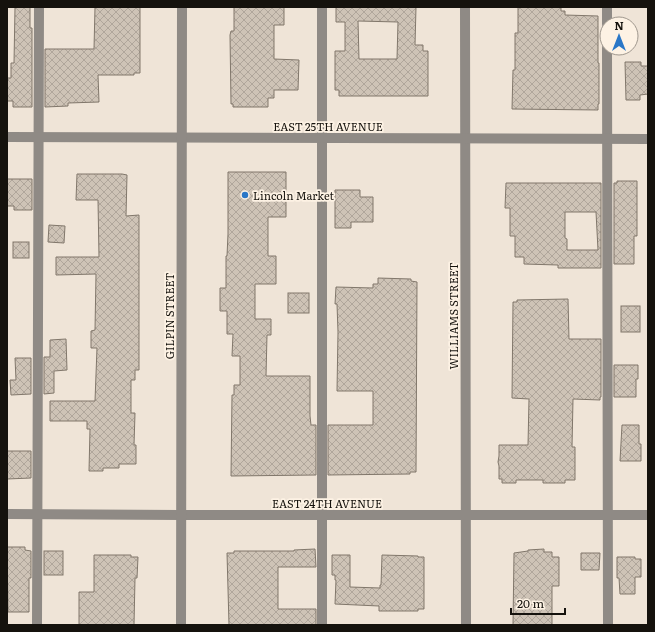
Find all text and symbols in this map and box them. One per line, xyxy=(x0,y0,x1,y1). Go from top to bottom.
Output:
north arrow xyxy=(599,16,639,56)
text: N xyxy=(614,17,624,33)
street label: EAST 25TH AVENUE xyxy=(273,118,383,134)
place label: Lincoln Market xyxy=(253,187,334,203)
marker: Lincoln Market xyxy=(240,190,250,200)
street label: WILLIAMS STREET xyxy=(445,262,461,370)
street label: GILPIN STREET xyxy=(161,273,177,359)
street label: EAST 24TH AVENUE xyxy=(272,495,382,511)
scale bar xyxy=(511,590,565,616)
text: 20 m xyxy=(517,594,544,612)

